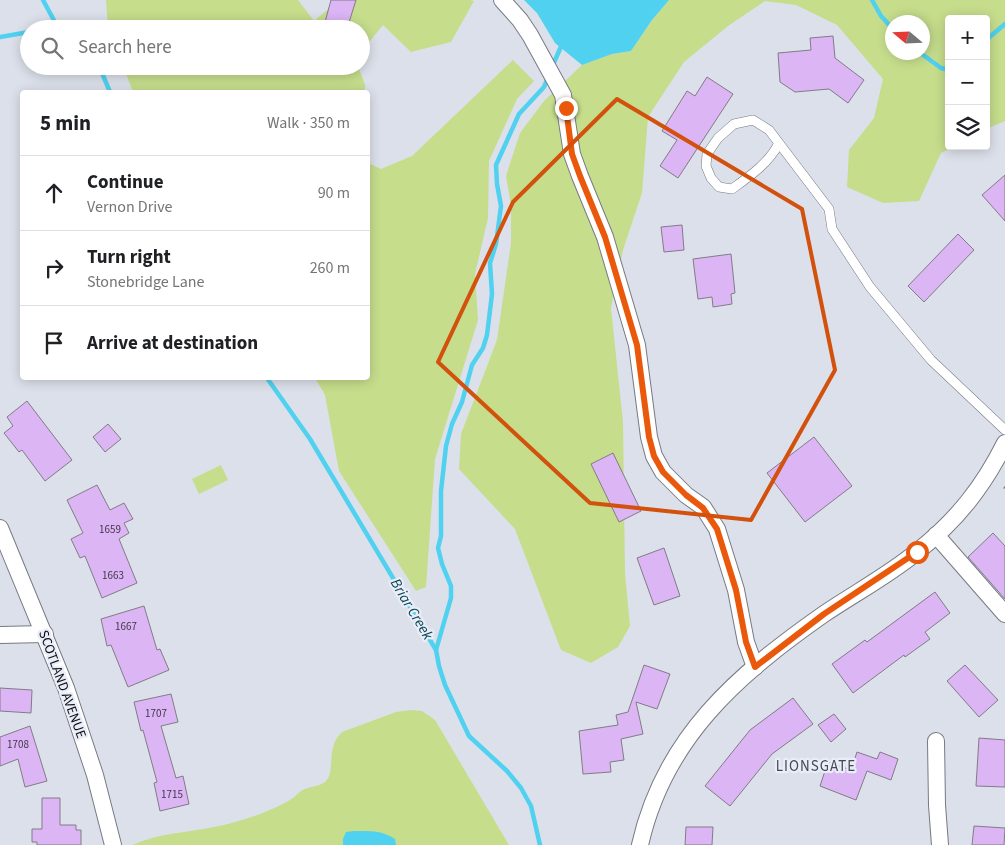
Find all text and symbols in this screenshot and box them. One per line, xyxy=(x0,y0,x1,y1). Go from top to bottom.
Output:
north arrow xyxy=(885,15,930,60)
map controls xyxy=(945,15,990,150)
button: + xyxy=(945,15,990,60)
search box xyxy=(20,20,370,75)
icon: search xyxy=(38,34,66,62)
text: Search here xyxy=(78,34,172,61)
button: − xyxy=(945,60,990,105)
route end xyxy=(555,97,578,120)
button: layers xyxy=(945,105,990,150)
text: 5 min xyxy=(40,108,91,138)
text: Walk · 350 m xyxy=(267,112,350,134)
text: Continue xyxy=(87,169,164,196)
icon: ahead xyxy=(40,179,68,207)
text: 90 m xyxy=(318,182,350,204)
text: Vernon Drive xyxy=(87,196,173,218)
text: Turn right xyxy=(87,244,171,271)
icon: right xyxy=(40,254,68,282)
text: 260 m xyxy=(310,257,350,279)
text: Stonebridge Lane xyxy=(87,271,204,293)
icon: arrive xyxy=(40,329,68,357)
text: Arrive at destination xyxy=(87,330,258,357)
house number: 1659 xyxy=(99,522,121,537)
route start xyxy=(906,541,929,564)
house number: 1663 xyxy=(102,568,124,583)
water label: Briar Creek xyxy=(385,575,439,645)
house number: 1667 xyxy=(115,619,137,634)
street label: SCOTLAND AVENUE xyxy=(33,627,91,741)
house number: 1707 xyxy=(145,706,167,721)
house number: 1708 xyxy=(7,737,29,752)
district label: LIONSGATE xyxy=(776,756,856,777)
house number: 1715 xyxy=(161,787,183,802)

